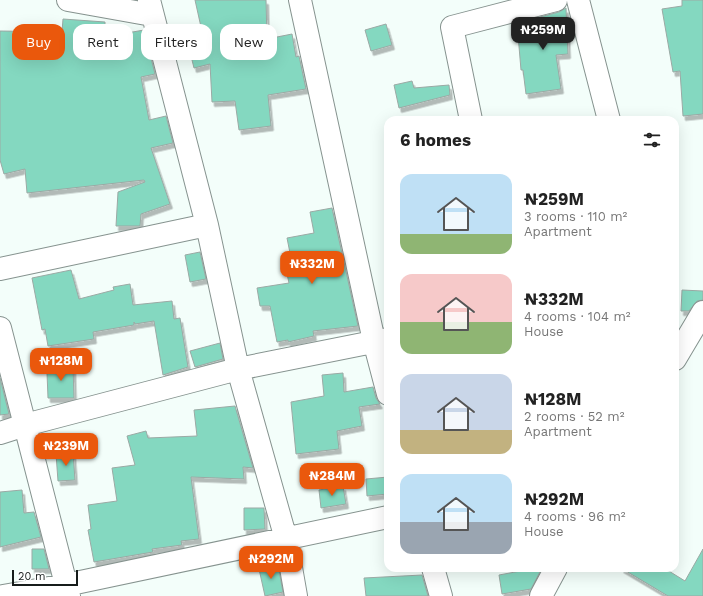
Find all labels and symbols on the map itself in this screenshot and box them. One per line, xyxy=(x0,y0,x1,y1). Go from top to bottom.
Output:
pin: ₦259M xyxy=(515,17,571,51)
pin: ₦332M xyxy=(284,251,340,285)
pin: ₦128M xyxy=(33,348,89,382)
pin: ₦239M xyxy=(38,433,94,467)
pin: ₦284M xyxy=(304,463,360,497)
pin: ₦292M xyxy=(243,546,299,580)
scale bar xyxy=(12,568,78,587)

